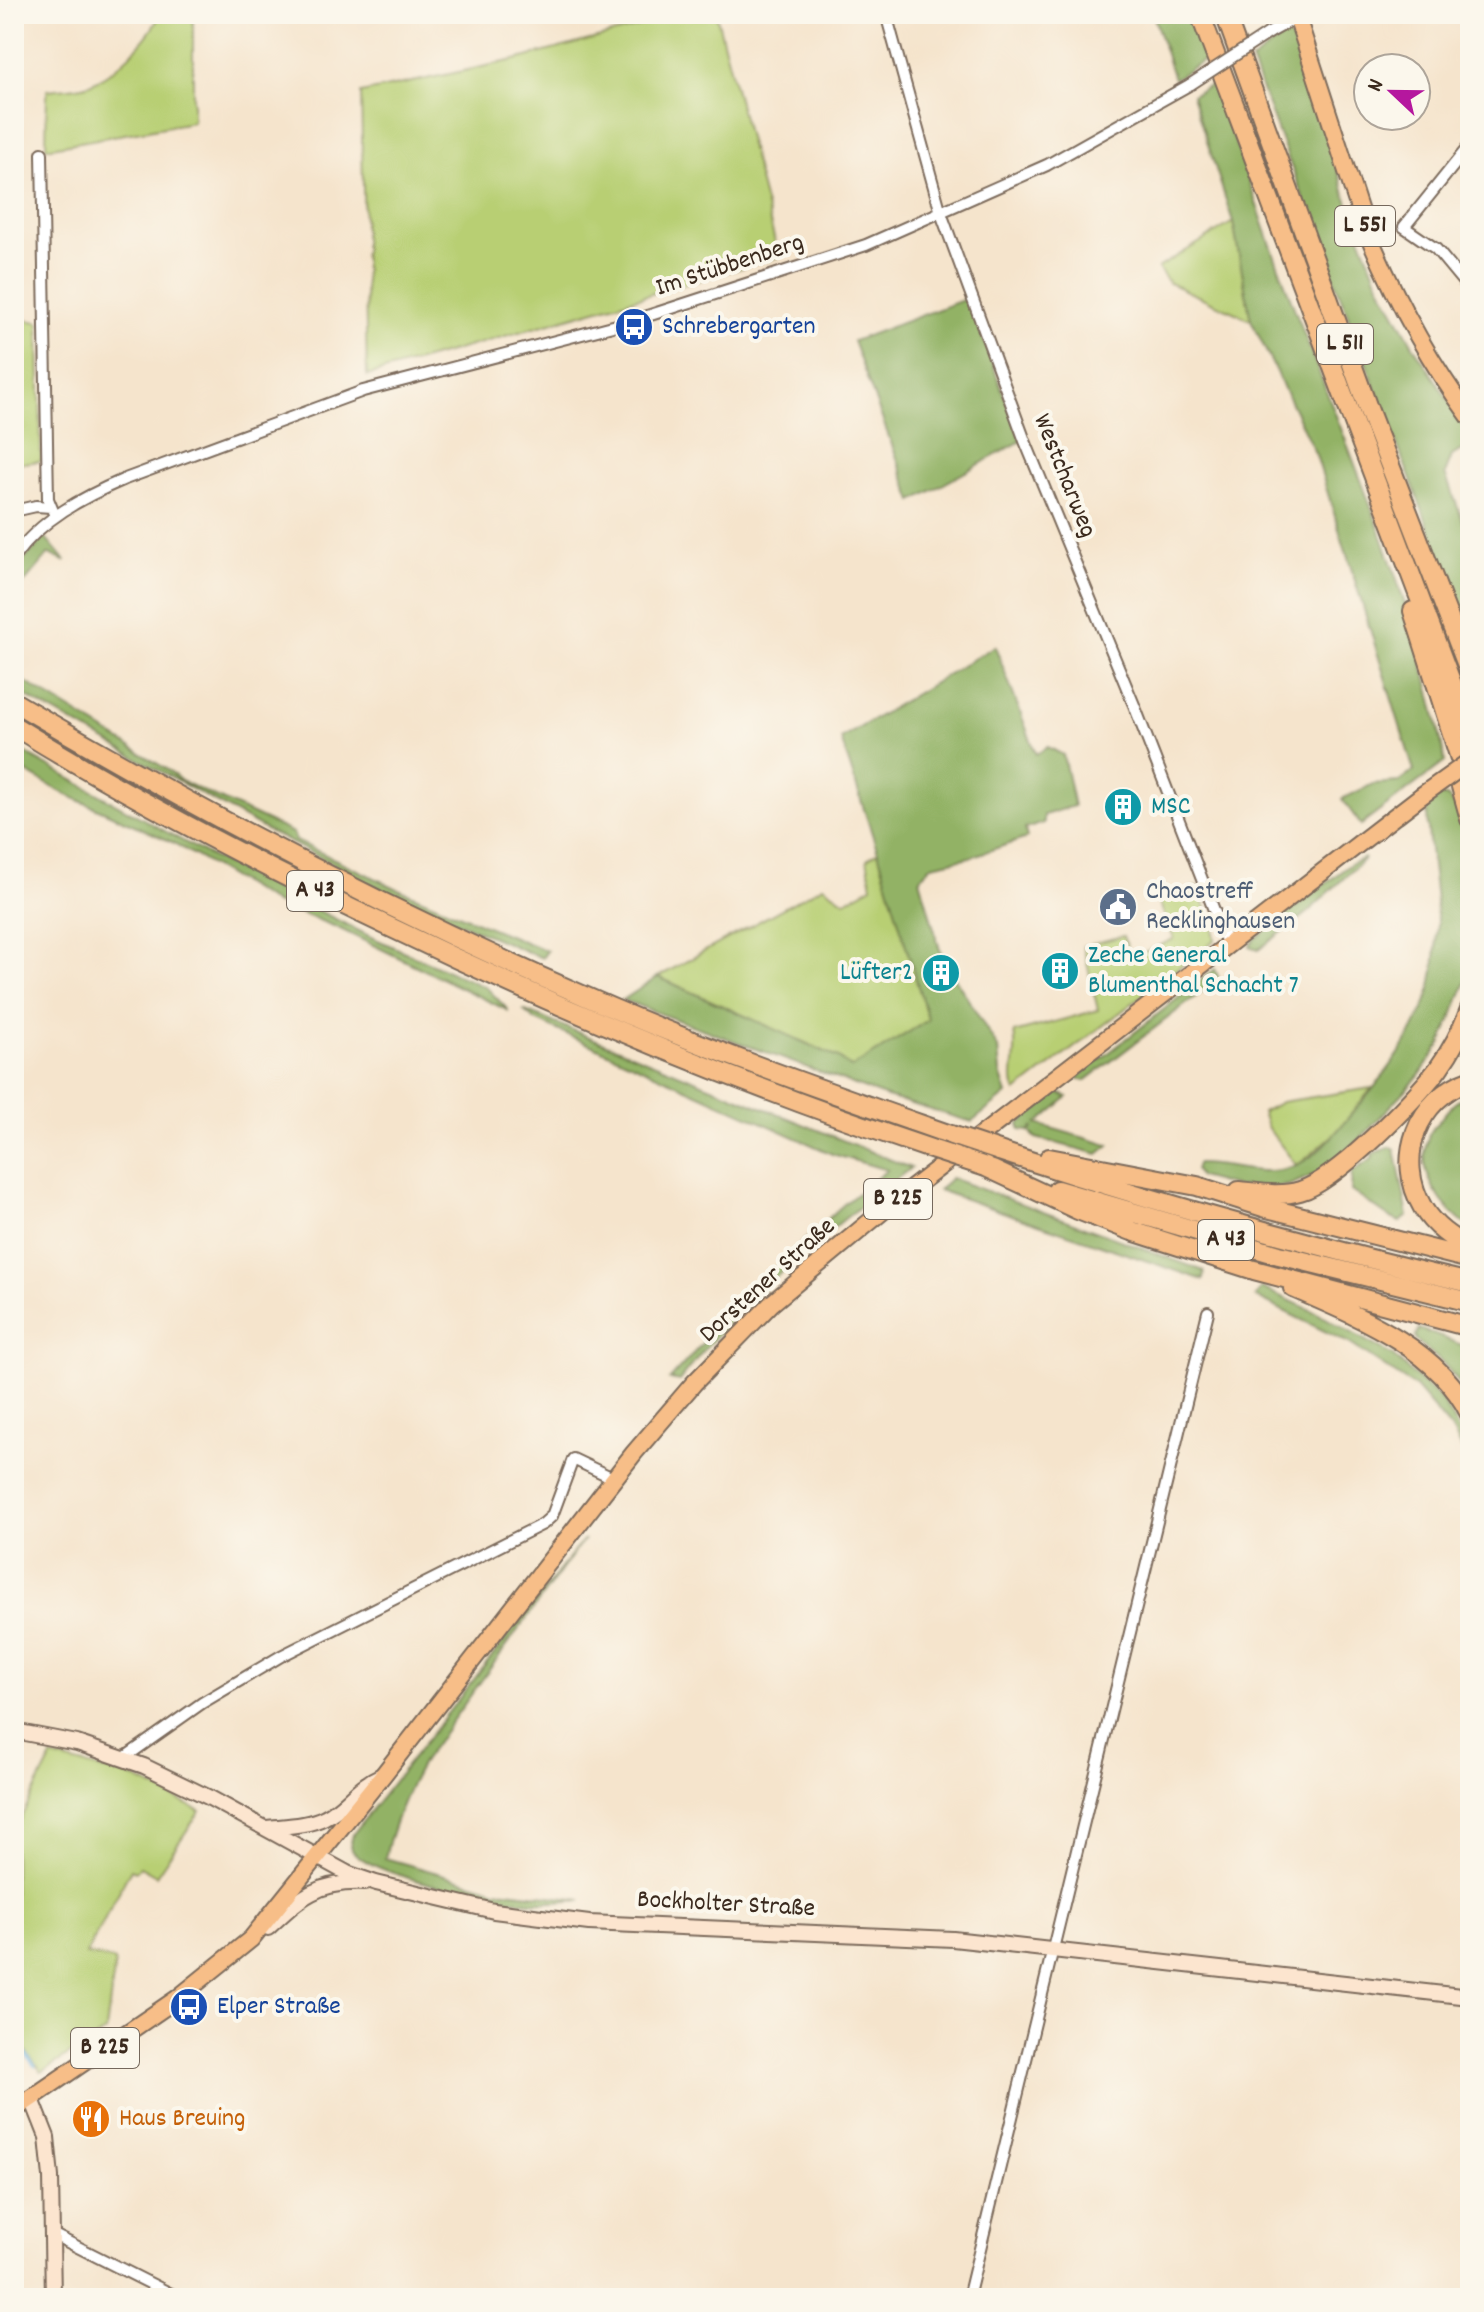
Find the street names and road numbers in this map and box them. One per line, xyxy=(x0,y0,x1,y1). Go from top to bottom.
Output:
road number: L 551 xyxy=(1335,206,1395,246)
street label: Im Stübbenberg xyxy=(651,225,809,307)
road number: L 511 xyxy=(1317,324,1373,364)
street label: Westcharweg xyxy=(1022,408,1106,544)
road number: A 43 xyxy=(287,871,343,911)
road number: B 225 xyxy=(864,1179,932,1219)
street label: Dorstener Straße xyxy=(692,1210,844,1352)
road number: A 43 xyxy=(1198,1220,1254,1260)
street label: Bockholter Straße xyxy=(636,1882,816,1928)
road number: B 225 xyxy=(71,2028,139,2068)

